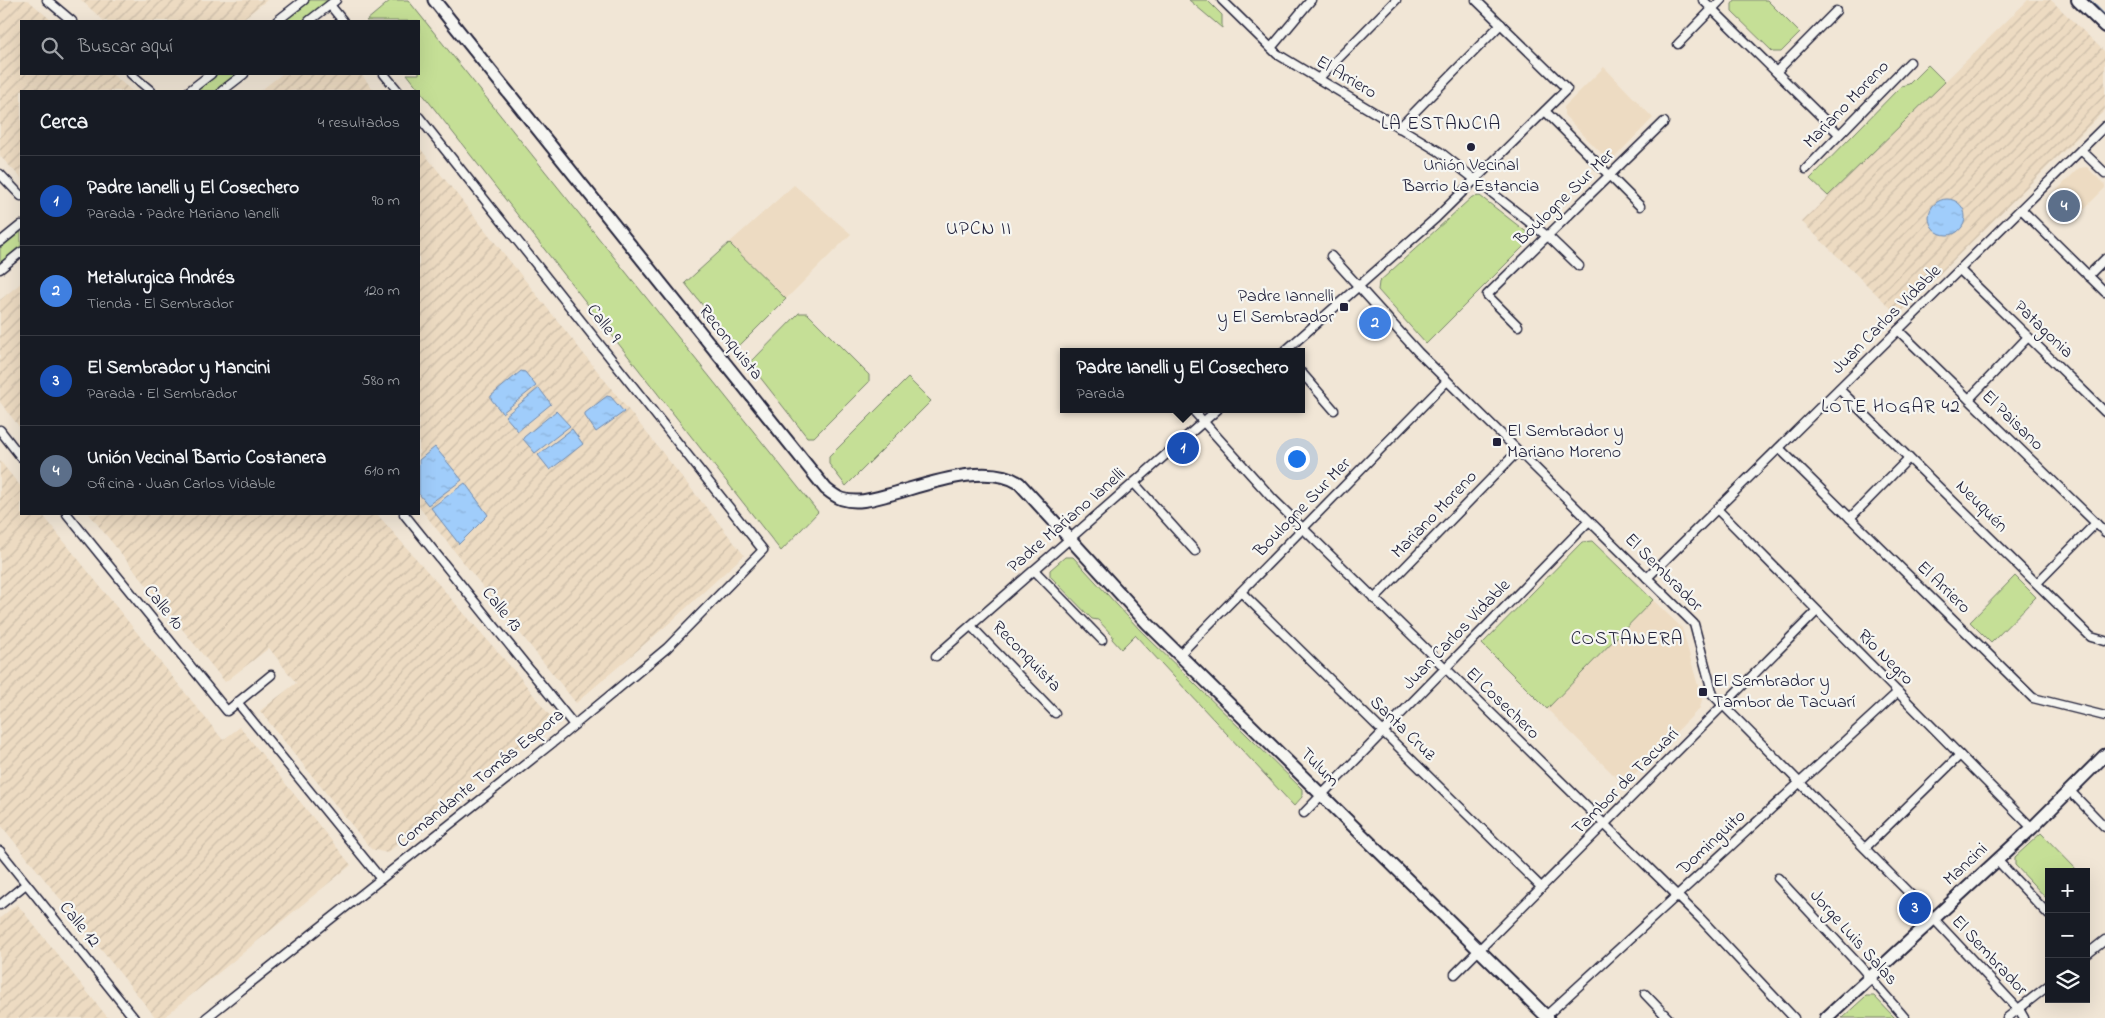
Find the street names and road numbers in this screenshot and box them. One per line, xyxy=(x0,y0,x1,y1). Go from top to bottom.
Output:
street label: El Arriero xyxy=(1311,50,1381,106)
street label: Mariano Moreno xyxy=(1798,55,1896,155)
street label: Boulogne Sur Mer xyxy=(1508,143,1622,254)
street label: Juan Carlos Vidable xyxy=(1826,259,1948,381)
street label: Patagonia xyxy=(2007,295,2079,366)
street label: Calle 9 xyxy=(579,299,627,350)
street label: Reconquista xyxy=(692,300,768,386)
street label: El Paisano xyxy=(1975,385,2049,457)
street label: Boulogne Sur Mer xyxy=(1248,452,1359,565)
street label: Padre Mariano Ianelli xyxy=(1002,462,1132,580)
street label: Mariano Moreno xyxy=(1386,465,1484,565)
street label: Neuquén xyxy=(1949,475,2013,539)
street label: El Sembrador xyxy=(1618,528,1709,619)
street label: El Arriero xyxy=(1910,555,1976,621)
street label: Juan Carlos Vidable xyxy=(1397,573,1518,696)
street label: Calle 10 xyxy=(137,580,190,636)
street label: Calle 13 xyxy=(475,582,527,638)
street label: Reconquista xyxy=(985,616,1067,698)
street label: Río Negro xyxy=(1850,624,1919,693)
street label: El Cosechero xyxy=(1459,662,1545,746)
street label: Santa Cruz xyxy=(1363,691,1441,768)
street label: Comandante Tomás Espora xyxy=(391,703,571,855)
street label: Tambor de Tacuarí xyxy=(1566,722,1686,842)
street label: Tulum xyxy=(1293,742,1345,794)
street label: Dominguito xyxy=(1671,804,1753,883)
street label: Mancini xyxy=(1938,837,1994,893)
street label: Jorge Luis Salas xyxy=(1802,884,1903,992)
street label: Calle 12 xyxy=(52,896,106,954)
street label: El Sembrador xyxy=(1945,910,2034,1002)

